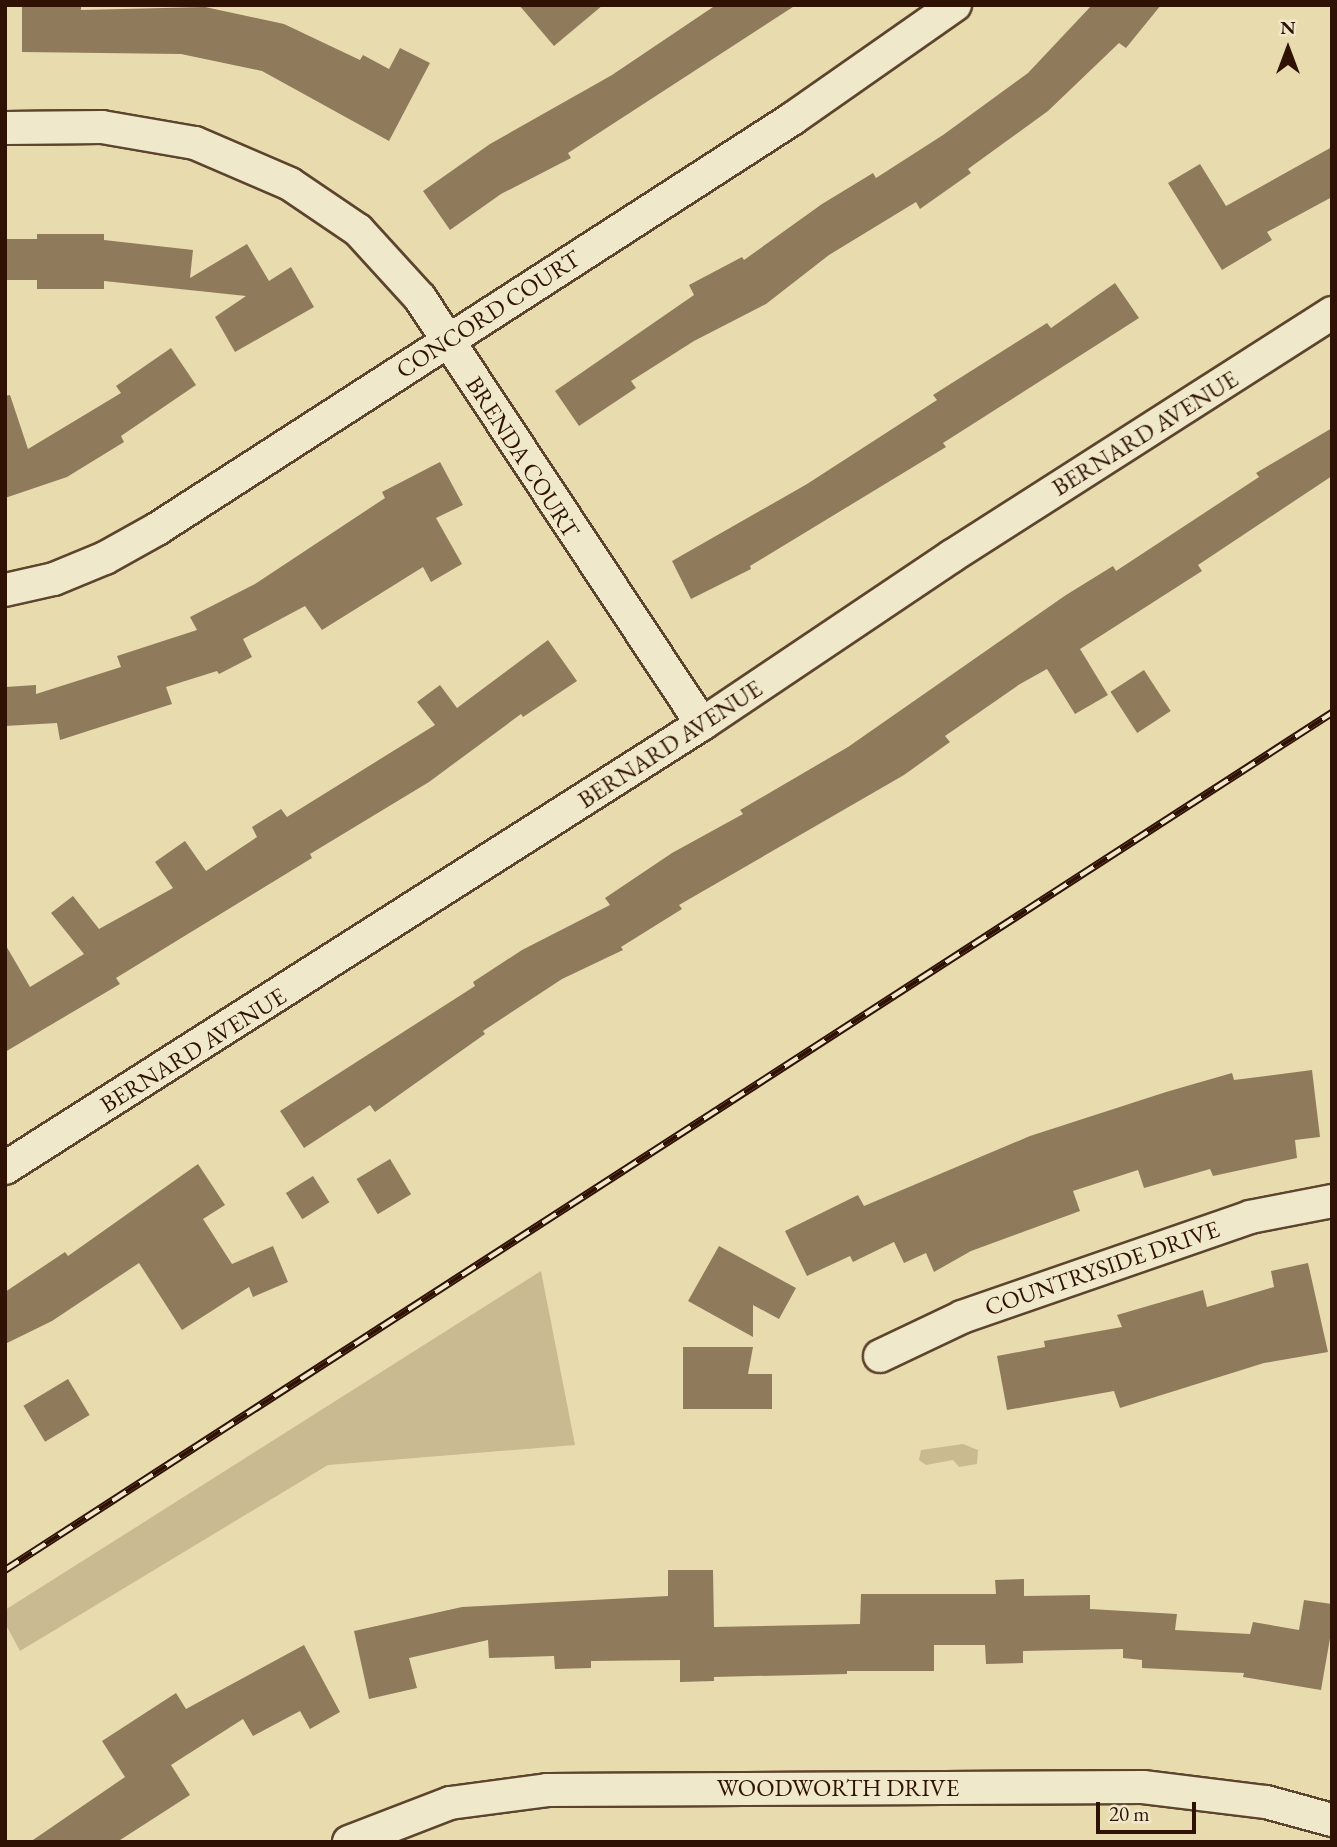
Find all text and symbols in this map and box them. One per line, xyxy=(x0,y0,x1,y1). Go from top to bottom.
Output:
north arrow xyxy=(1253,14,1323,84)
text: N xyxy=(1280,15,1296,40)
street label: CONCORD COURT xyxy=(391,244,585,384)
street label: BERNARD AVENUE xyxy=(1047,364,1243,502)
street label: BRENDA COURT xyxy=(460,371,586,543)
street label: BERNARD AVENUE xyxy=(573,674,767,814)
street label: BERNARD AVENUE xyxy=(95,981,291,1119)
street label: COUNTRYSIDE DRIVE xyxy=(981,1214,1223,1322)
street label: WOODWORTH DRIVE xyxy=(717,1774,959,1802)
scale bar xyxy=(1099,1787,1199,1831)
text: 20 m xyxy=(1109,1800,1150,1827)

